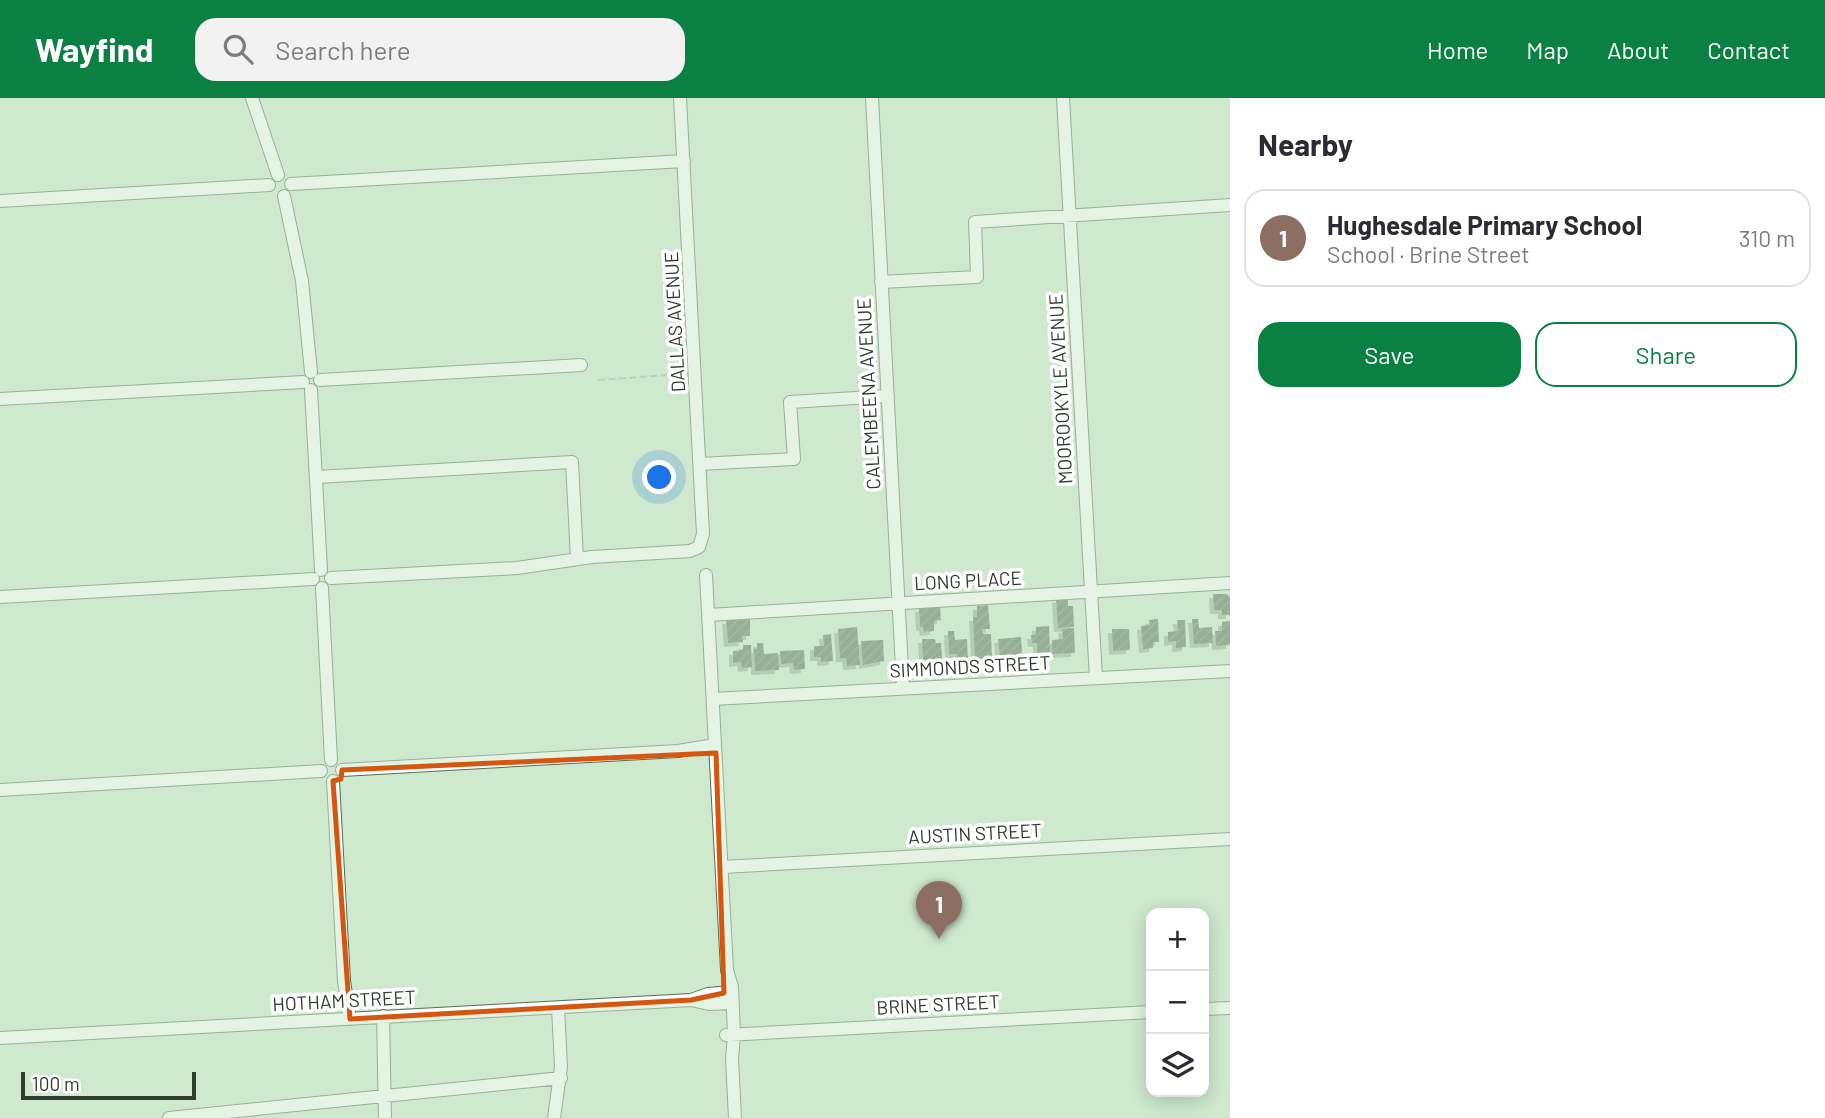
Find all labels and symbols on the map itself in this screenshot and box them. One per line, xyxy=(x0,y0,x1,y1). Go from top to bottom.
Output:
street label: DALLAS AVENUE xyxy=(659,251,689,393)
street label: MOOROOKYLE AVENUE xyxy=(1044,293,1076,485)
street label: CALEMBEENA AVENUE xyxy=(851,298,885,490)
your location xyxy=(642,460,676,494)
street label: LONG PLACE xyxy=(913,566,1023,594)
street label: SIMMONDS STREET xyxy=(889,650,1051,682)
street label: AUSTIN STREET xyxy=(908,818,1042,848)
pin: 1 xyxy=(916,881,962,939)
street label: HOTHAM STREET xyxy=(272,985,416,1015)
street label: BRINE STREET xyxy=(876,989,1000,1019)
scale bar xyxy=(21,1069,196,1101)

